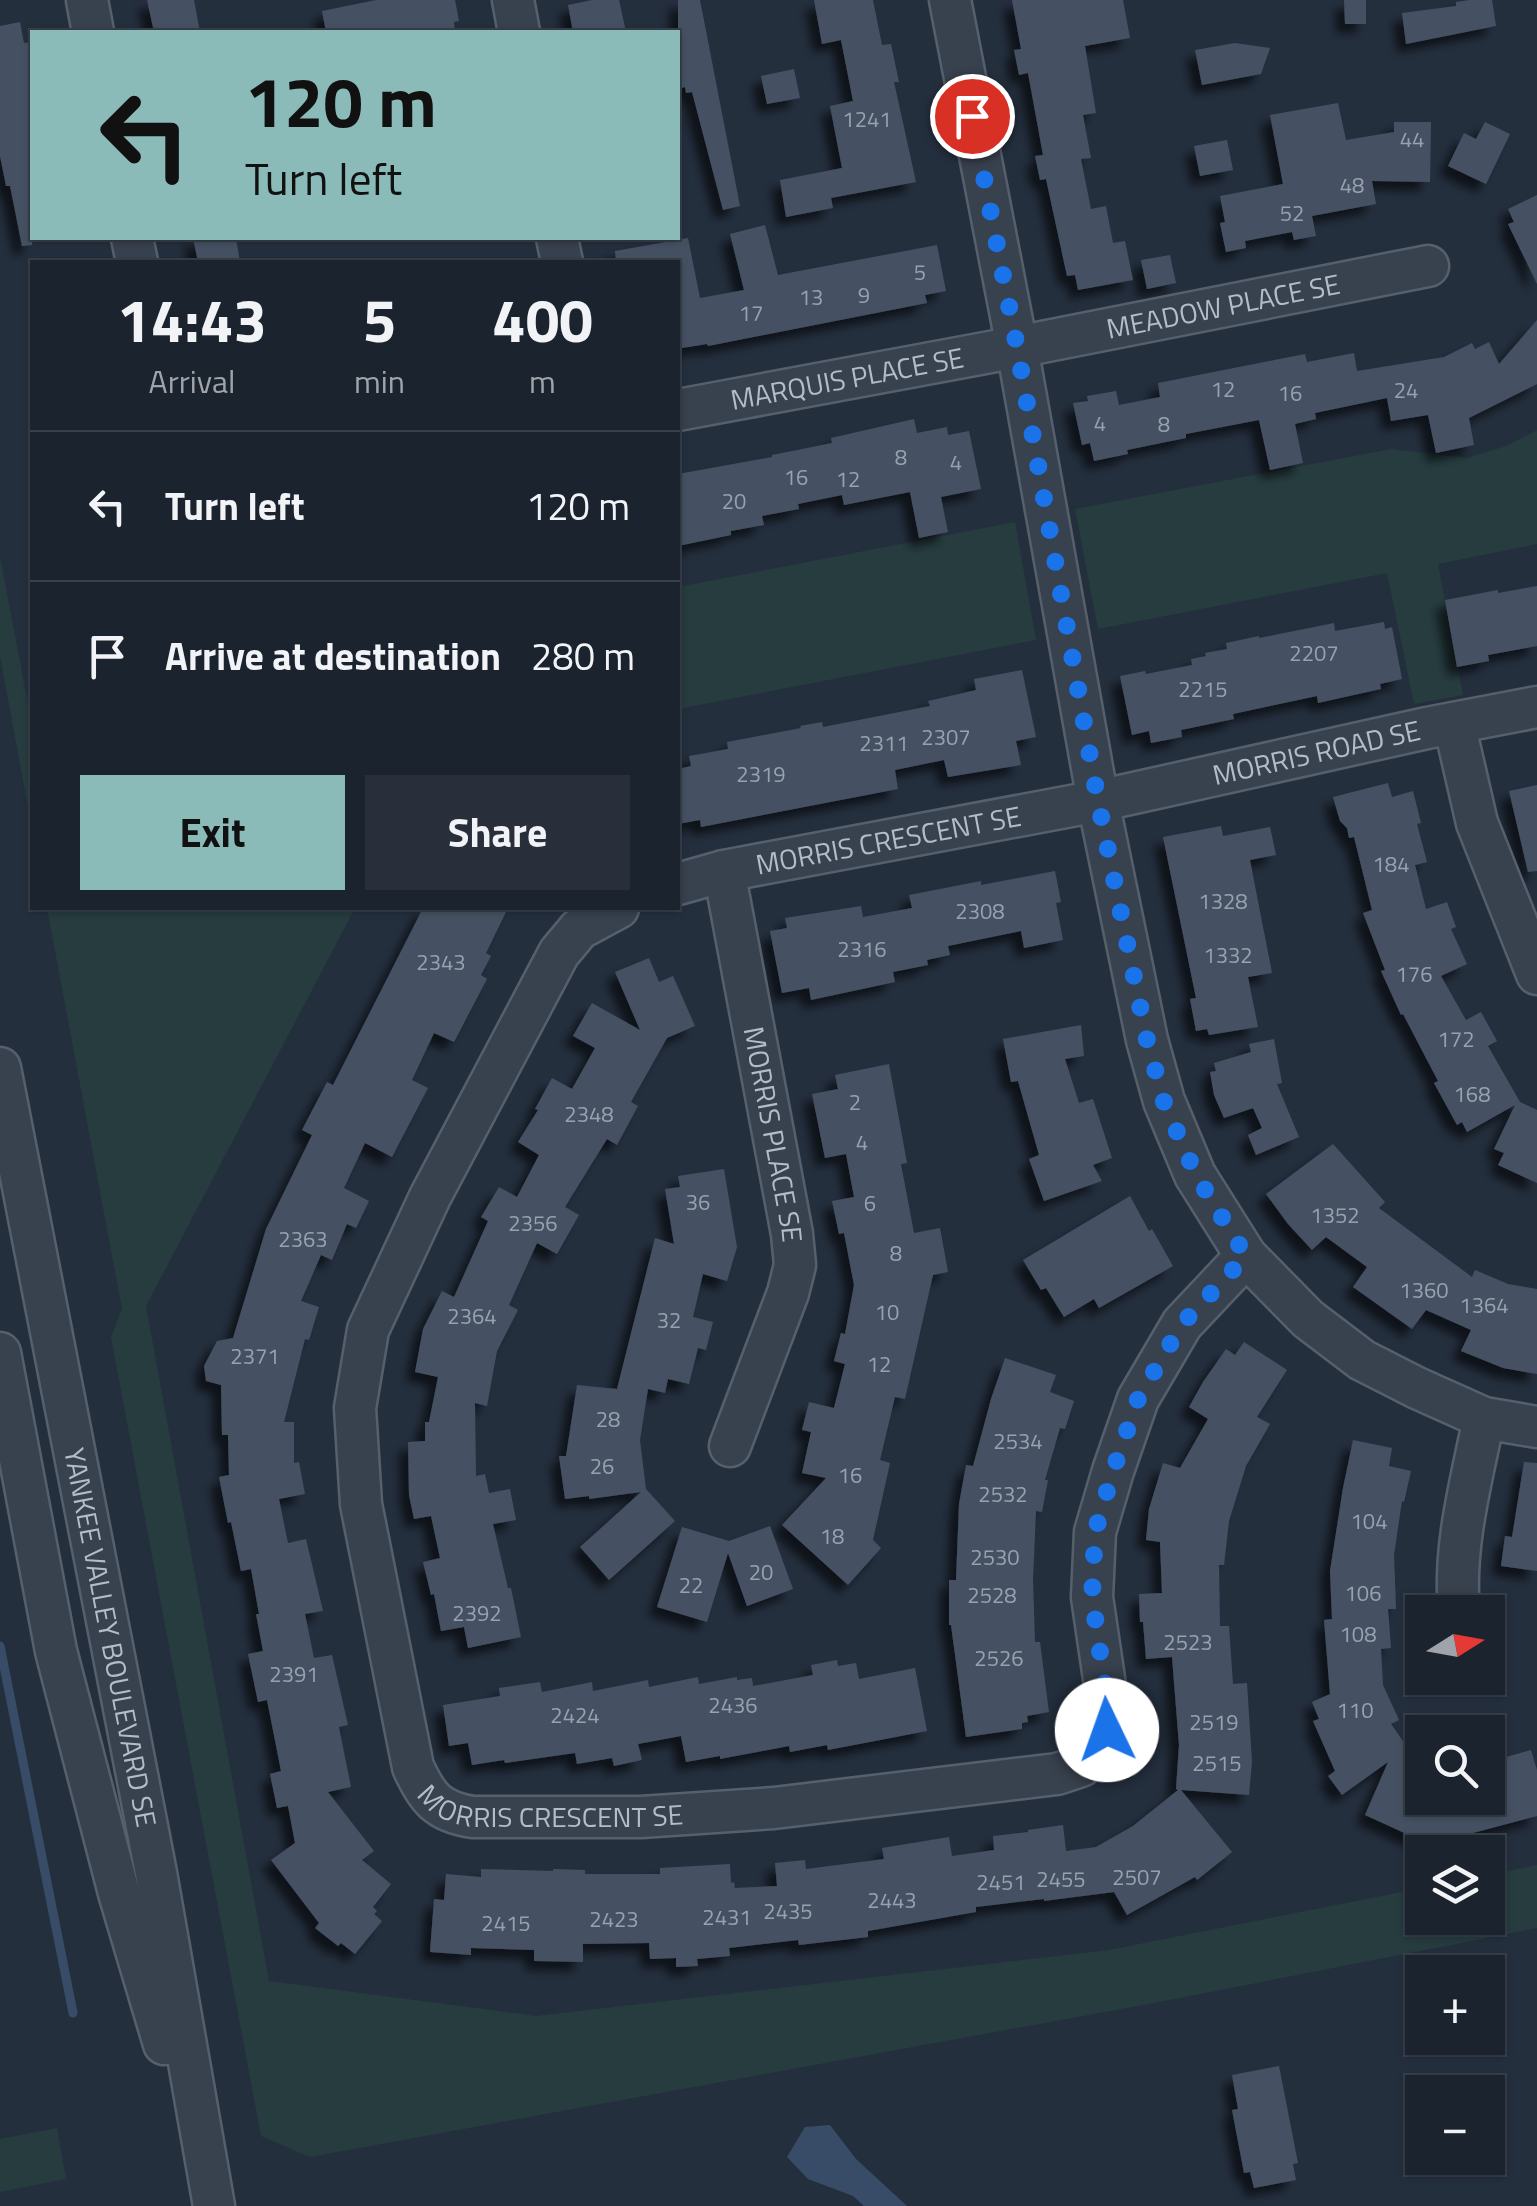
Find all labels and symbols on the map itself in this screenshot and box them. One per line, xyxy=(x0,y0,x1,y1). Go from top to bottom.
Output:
pin xyxy=(930,74,1015,159)
house number: 1241 xyxy=(842,102,892,136)
house number: 44 xyxy=(1400,122,1424,156)
house number: 48 xyxy=(1340,168,1364,202)
house number: 52 xyxy=(1280,196,1304,230)
house number: 5 xyxy=(914,255,926,289)
street label: MEADOW PLACE SE xyxy=(1103,262,1344,350)
house number: 9 xyxy=(858,278,870,312)
house number: 13 xyxy=(799,280,823,314)
house number: 17 xyxy=(739,296,763,330)
street label: MARQUIS PLACE SE xyxy=(727,335,967,421)
house number: 12 xyxy=(1211,372,1235,406)
house number: 24 xyxy=(1394,373,1418,407)
house number: 16 xyxy=(1278,376,1302,410)
house number: 4 xyxy=(1094,406,1106,440)
house number: 8 xyxy=(1158,407,1170,441)
house number: 8 xyxy=(895,440,907,474)
house number: 4 xyxy=(950,445,962,479)
house number: 16 xyxy=(784,460,808,494)
house number: 12 xyxy=(836,462,860,496)
house number: 20 xyxy=(722,484,746,518)
house number: 2207 xyxy=(1289,636,1339,670)
house number: 2215 xyxy=(1178,672,1228,706)
street label: MORRIS ROAD SE xyxy=(1208,708,1424,796)
house number: 2307 xyxy=(921,720,971,754)
house number: 2311 xyxy=(859,726,909,760)
house number: 2319 xyxy=(736,757,786,791)
street label: MORRIS CRESCENT SE xyxy=(752,794,1024,886)
house number: 184 xyxy=(1373,847,1409,881)
house number: 1328 xyxy=(1198,884,1248,918)
house number: 2308 xyxy=(955,894,1005,928)
house number: 2316 xyxy=(837,932,887,966)
house number: 1332 xyxy=(1203,938,1253,972)
house number: 2343 xyxy=(416,945,466,979)
house number: 176 xyxy=(1396,957,1432,991)
house number: 172 xyxy=(1438,1022,1474,1056)
street label: MORRIS PLACE SE xyxy=(733,1023,815,1244)
house number: 168 xyxy=(1454,1077,1490,1111)
house number: 2 xyxy=(849,1085,861,1119)
house number: 2348 xyxy=(564,1097,614,1131)
house number: 4 xyxy=(856,1125,868,1159)
house number: 36 xyxy=(686,1185,710,1219)
house number: 6 xyxy=(864,1186,876,1220)
house number: 1352 xyxy=(1310,1198,1360,1232)
house number: 2356 xyxy=(508,1206,558,1240)
house number: 2363 xyxy=(278,1222,328,1256)
house number: 8 xyxy=(890,1236,902,1270)
house number: 1360 xyxy=(1399,1273,1449,1307)
house number: 1364 xyxy=(1459,1288,1509,1322)
house number: 10 xyxy=(875,1295,899,1329)
house number: 2364 xyxy=(447,1299,497,1333)
house number: 32 xyxy=(657,1303,681,1337)
house number: 2371 xyxy=(230,1339,280,1373)
house number: 12 xyxy=(867,1347,891,1381)
house number: 28 xyxy=(596,1402,620,1436)
house number: 2534 xyxy=(993,1424,1043,1458)
street label: YANKEE VALLEY BOULEVARD SE xyxy=(53,1444,169,1831)
house number: 26 xyxy=(590,1449,614,1483)
house number: 16 xyxy=(838,1458,862,1492)
house number: 2532 xyxy=(978,1477,1028,1511)
house number: 104 xyxy=(1351,1504,1387,1538)
house number: 18 xyxy=(820,1519,844,1553)
house number: 2530 xyxy=(970,1540,1020,1574)
house number: 20 xyxy=(749,1555,773,1589)
house number: 22 xyxy=(679,1568,703,1602)
house number: 106 xyxy=(1345,1576,1381,1610)
house number: 2528 xyxy=(967,1578,1017,1612)
north arrow xyxy=(1405,1595,1505,1695)
house number: 2392 xyxy=(452,1596,502,1630)
house number: 108 xyxy=(1340,1617,1376,1651)
house number: 2523 xyxy=(1163,1625,1213,1659)
house number: 2526 xyxy=(974,1641,1024,1675)
house number: 2391 xyxy=(269,1657,319,1691)
position arrow xyxy=(1055,1678,1159,1782)
house number: 2436 xyxy=(708,1688,758,1722)
house number: 110 xyxy=(1337,1693,1373,1727)
house number: 2424 xyxy=(550,1698,600,1732)
house number: 2519 xyxy=(1189,1705,1239,1739)
house number: 2515 xyxy=(1192,1746,1242,1780)
street label: MORRIS CRESCENT SE xyxy=(408,1774,684,1838)
house number: 2507 xyxy=(1112,1860,1162,1894)
house number: 2455 xyxy=(1036,1862,1086,1896)
house number: 2451 xyxy=(976,1865,1026,1899)
house number: 2443 xyxy=(867,1883,917,1917)
house number: 2435 xyxy=(763,1894,813,1928)
house number: 2431 xyxy=(702,1900,752,1934)
house number: 2423 xyxy=(589,1902,639,1936)
house number: 2415 xyxy=(481,1906,531,1940)

